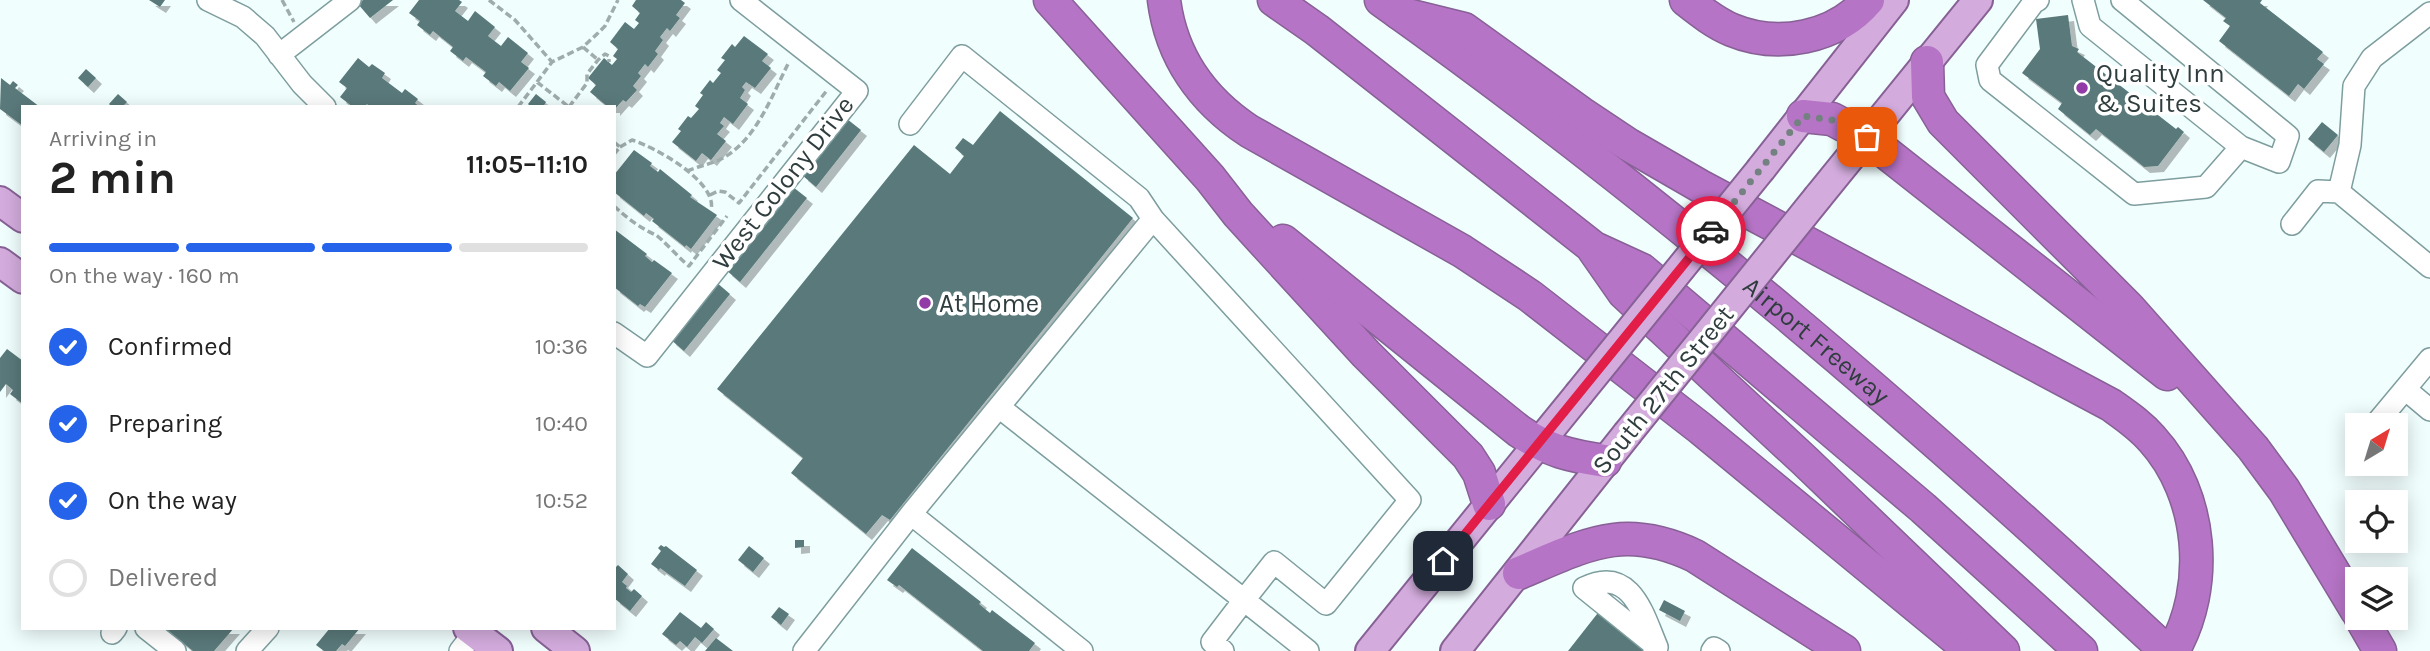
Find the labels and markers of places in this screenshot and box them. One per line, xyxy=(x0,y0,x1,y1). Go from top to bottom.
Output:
place label: Quality Inn & Suites xyxy=(2096,58,2225,119)
marker: Quality Inn & Suites xyxy=(2074,80,2090,96)
pin xyxy=(1837,107,1897,167)
place label: At Home xyxy=(939,288,1039,319)
marker: At Home xyxy=(917,295,933,311)
pin xyxy=(1413,531,1473,591)

